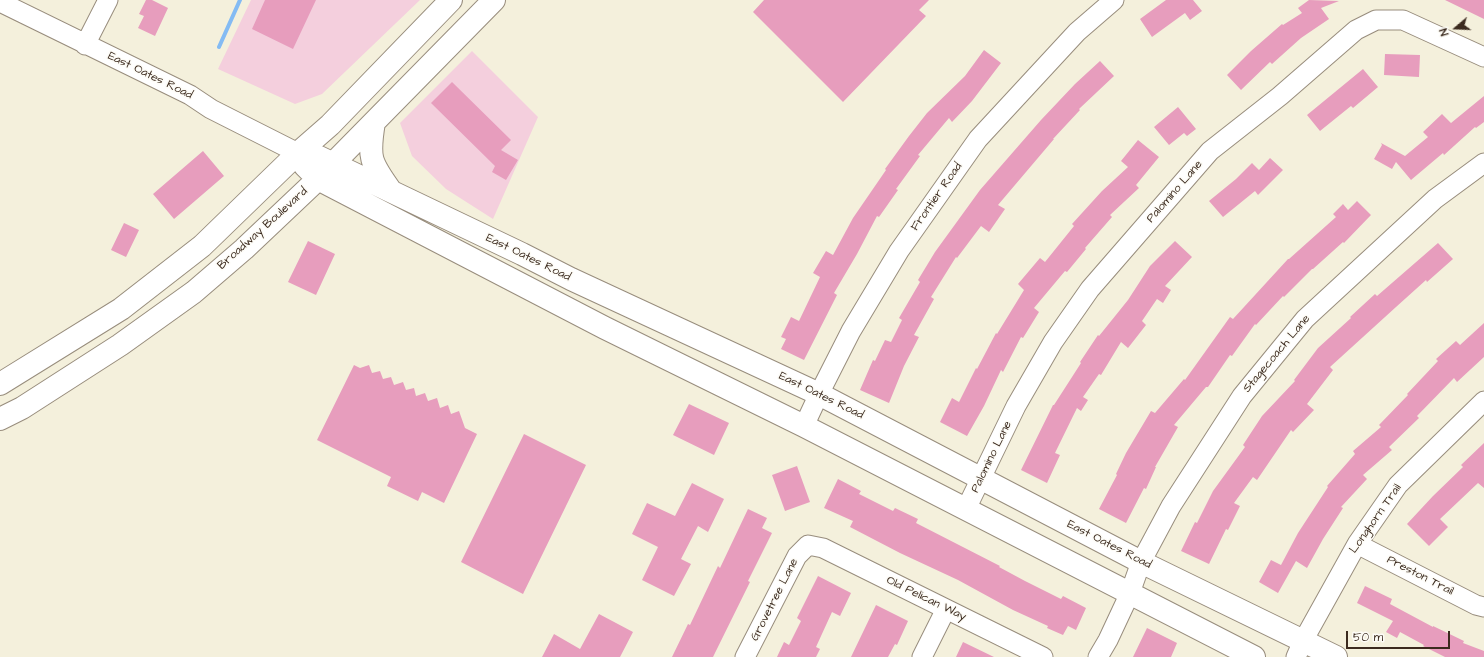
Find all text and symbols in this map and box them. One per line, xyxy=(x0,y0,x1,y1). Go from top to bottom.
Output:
north arrow xyxy=(1436,8,1476,48)
text: N xyxy=(1436,26,1452,38)
street label: East Oates Road xyxy=(105,49,195,103)
street label: Palomino Lane xyxy=(1144,158,1206,226)
street label: Frontier Road xyxy=(908,160,966,234)
street label: Broadway Boulevard xyxy=(215,185,311,273)
street label: East Oates Road xyxy=(483,231,573,285)
street label: Stagecoach Lane xyxy=(1240,312,1314,396)
street label: East Oates Road xyxy=(776,369,866,423)
street label: Palomino Lane xyxy=(968,419,1016,495)
street label: Longhorn Trail xyxy=(1347,482,1405,556)
street label: East Oates Road xyxy=(1064,518,1154,572)
street label: Preston Trail xyxy=(1384,553,1456,599)
street label: Grovetree Lane xyxy=(748,556,802,644)
street label: Old Pelican Way xyxy=(884,573,968,625)
scale bar xyxy=(1348,623,1452,649)
text: 50 m xyxy=(1353,629,1383,646)

